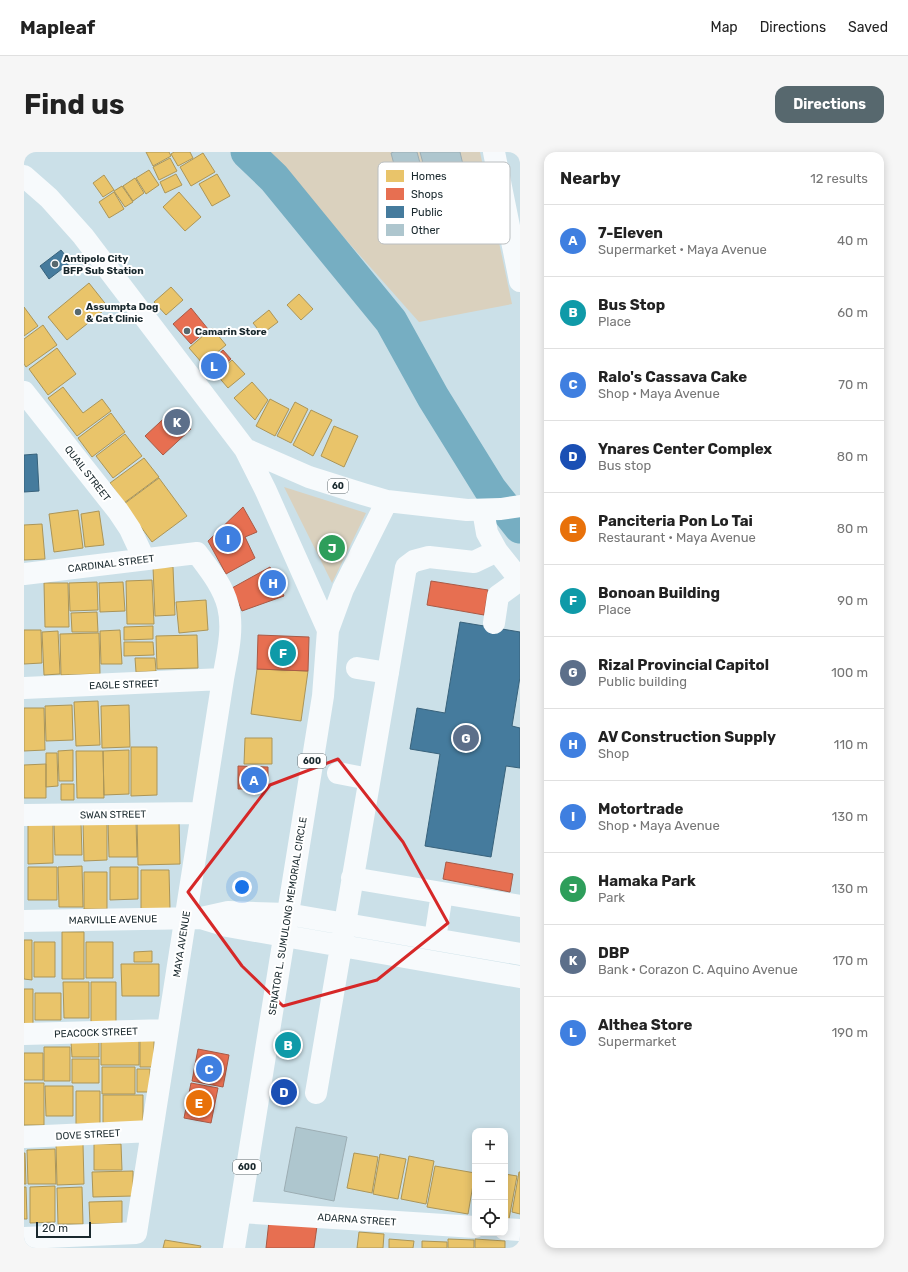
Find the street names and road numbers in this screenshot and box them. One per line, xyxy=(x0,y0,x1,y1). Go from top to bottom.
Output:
street label: QUAIL STREET xyxy=(62,443,113,504)
road number: 60 xyxy=(328,479,348,493)
street label: CARDINAL STREET xyxy=(67,553,155,575)
street label: EAGLE STREET xyxy=(89,678,159,692)
road number: 600 xyxy=(298,754,326,768)
street label: SWAN STREET xyxy=(80,808,146,822)
street label: SENATOR L. SUMULONG MEMORIAL CIRCLE xyxy=(266,816,310,1016)
street label: MAYA AVENUE xyxy=(171,910,193,978)
street label: MARVILLE AVENUE xyxy=(69,913,157,927)
street label: PEACOCK STREET xyxy=(54,1026,138,1040)
street label: DOVE STREET xyxy=(55,1127,121,1143)
road number: 600 xyxy=(233,1160,261,1174)
street label: ADARNA STREET xyxy=(317,1211,397,1229)

